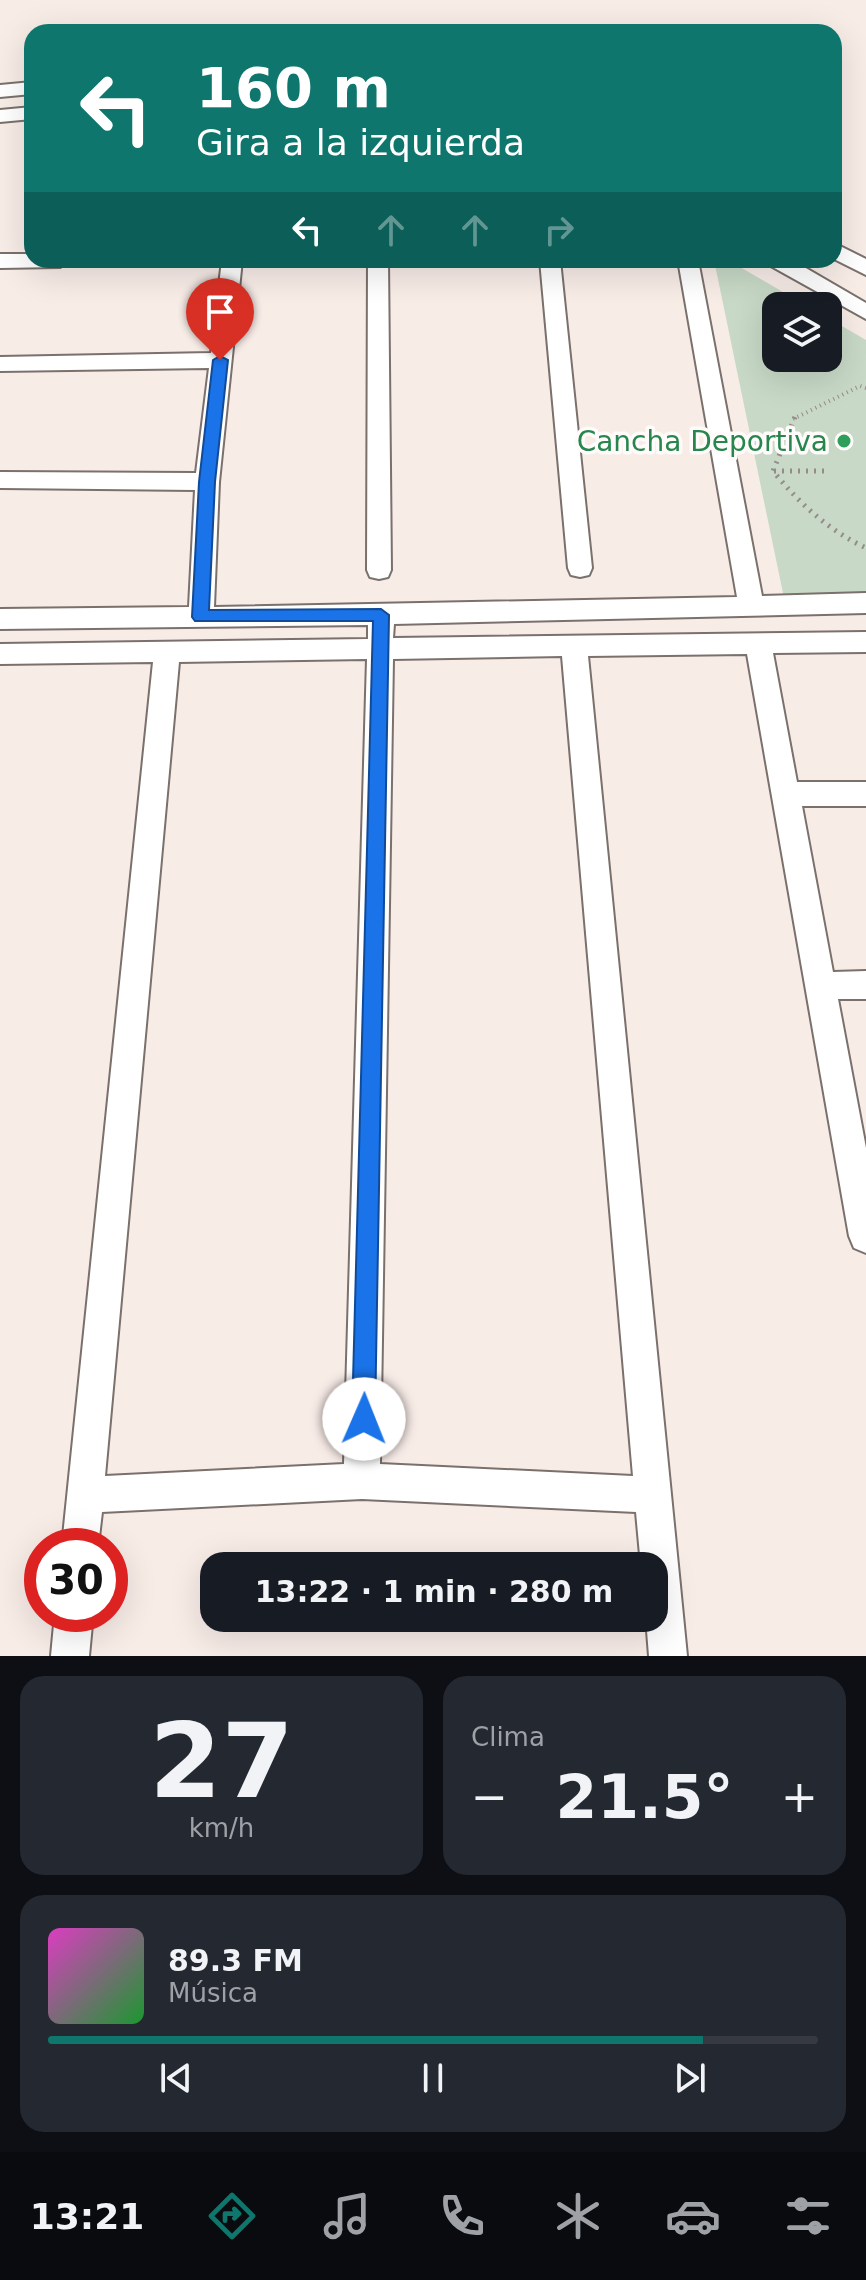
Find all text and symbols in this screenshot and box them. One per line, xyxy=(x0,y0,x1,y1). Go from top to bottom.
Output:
text: 160 m xyxy=(196,55,391,120)
icon: left xyxy=(64,56,168,160)
text: Gira a la izquierda xyxy=(196,122,525,163)
icon: left xyxy=(285,208,329,252)
icon: ahead xyxy=(369,208,413,252)
icon: ahead xyxy=(453,208,497,252)
icon: right xyxy=(537,208,581,252)
pin xyxy=(186,278,254,360)
icon: arrive xyxy=(198,290,242,334)
map controls xyxy=(762,292,842,372)
button: layers xyxy=(762,292,842,372)
place label: Cancha Deportiva xyxy=(577,425,828,458)
marker: Cancha Deportiva xyxy=(835,432,853,450)
position arrow xyxy=(322,1377,406,1461)
speed limit sign: 30 xyxy=(24,1528,128,1632)
text: 13:22 · 1 min · 280 m xyxy=(255,1574,613,1609)
text: 27 xyxy=(149,1700,294,1822)
text: Clima xyxy=(471,1722,545,1752)
text: 21.5° xyxy=(555,1762,734,1832)
text: − xyxy=(471,1771,508,1822)
text: + xyxy=(781,1771,818,1822)
text: km/h xyxy=(189,1813,254,1843)
text: 89.3 FM xyxy=(168,1943,303,1978)
text: Música xyxy=(168,1978,258,2008)
icon: previous xyxy=(154,2056,198,2100)
icon: pause xyxy=(411,2056,455,2100)
icon: next xyxy=(668,2056,712,2100)
icon: directions xyxy=(204,2188,260,2244)
icon: music xyxy=(319,2188,375,2244)
icon: phone xyxy=(434,2188,490,2244)
icon: climate xyxy=(550,2188,606,2244)
icon: car xyxy=(665,2188,721,2244)
icon: filters xyxy=(780,2188,836,2244)
text: 13:21 xyxy=(30,2196,144,2237)

